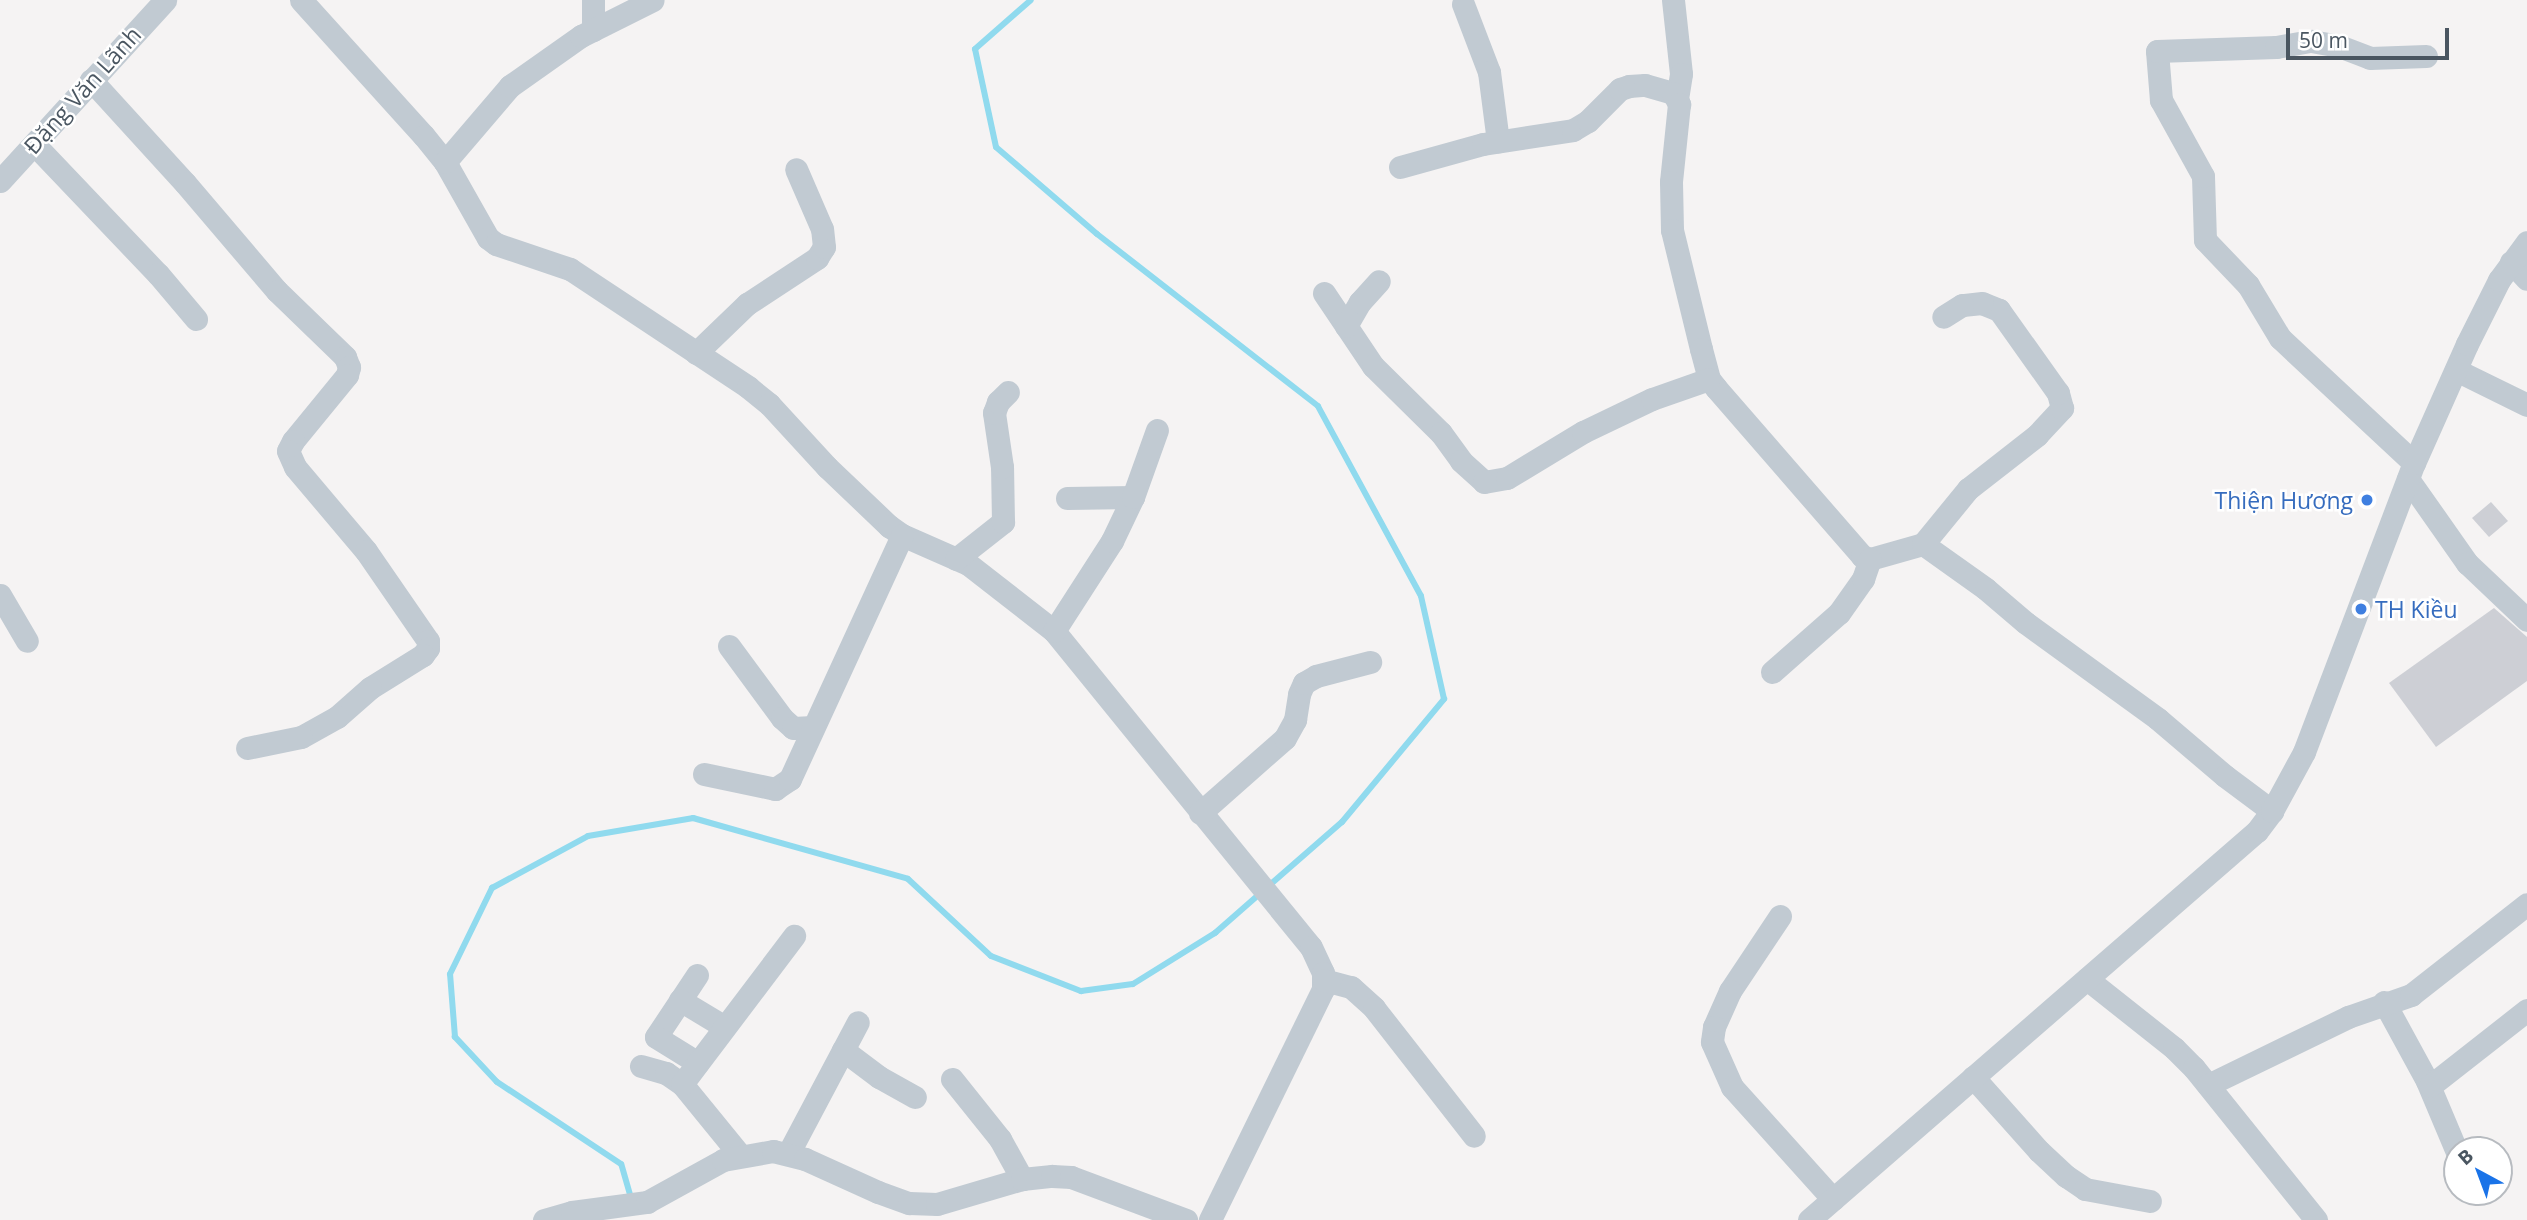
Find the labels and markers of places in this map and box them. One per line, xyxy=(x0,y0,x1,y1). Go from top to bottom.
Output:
place label: Thiện Hương xyxy=(2215,486,2353,514)
marker: Thiện Hương xyxy=(2359,492,2375,508)
place label: TH Kiều xyxy=(2375,595,2458,623)
marker: TH Kiều xyxy=(2353,601,2369,617)

